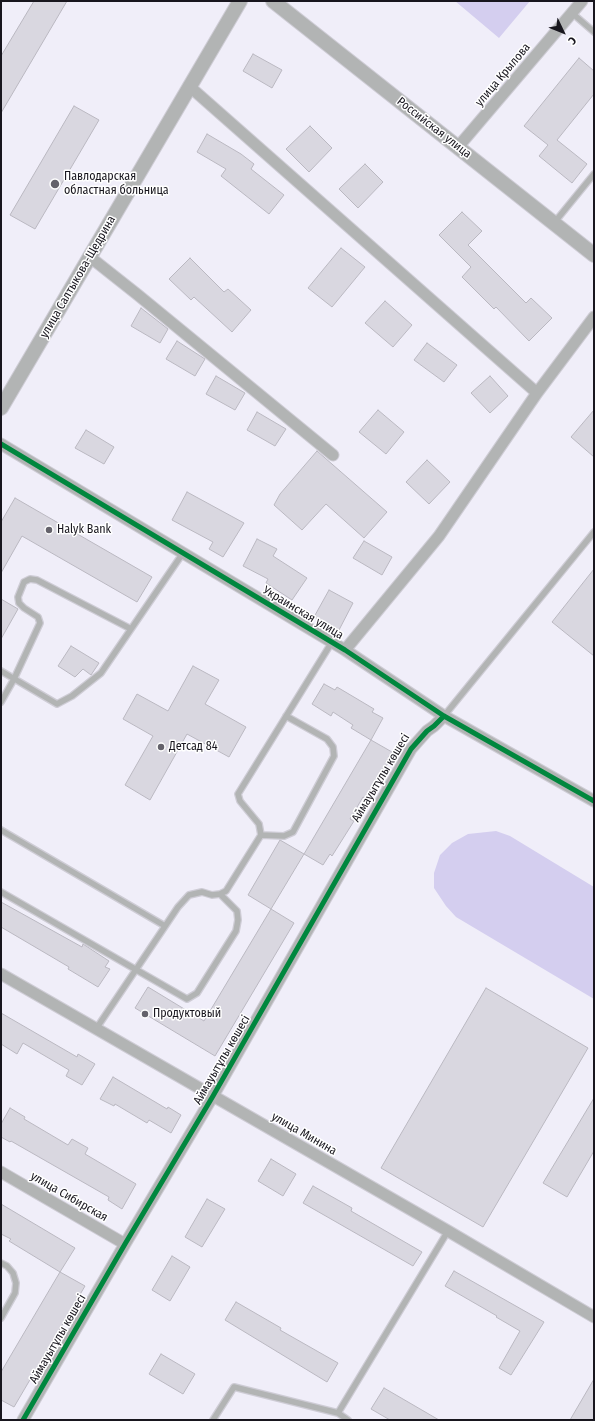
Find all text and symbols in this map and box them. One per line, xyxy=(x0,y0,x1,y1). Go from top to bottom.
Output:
north arrow xyxy=(543,12,583,52)
text: С xyxy=(565,34,579,47)
street label: улица Крылова xyxy=(472,41,534,109)
street label: Российская улица xyxy=(394,94,474,162)
place label: Павлодарская областная больница xyxy=(64,170,169,198)
marker: Павлодарская областная больница xyxy=(49,178,61,190)
street label: улица Салтыкова-Щедрина xyxy=(37,213,119,341)
place label: Halyk Bank xyxy=(57,523,111,537)
marker: Halyk Bank xyxy=(44,525,54,535)
street label: Украинская улица xyxy=(260,583,346,643)
street label: Аймауытұлы көшесі xyxy=(349,731,413,825)
place label: Детсад 84 xyxy=(169,740,217,754)
marker: Детсад 84 xyxy=(156,742,166,752)
place label: Продуктовый xyxy=(153,1007,221,1021)
marker: Продуктовый xyxy=(140,1009,150,1019)
street label: Аймауытұлы көшесі xyxy=(191,1013,253,1107)
street label: улица Минина xyxy=(269,1110,339,1158)
street label: улица Сибирская xyxy=(28,1169,110,1225)
street label: Аймауытұлы көшесі xyxy=(27,1292,89,1386)

